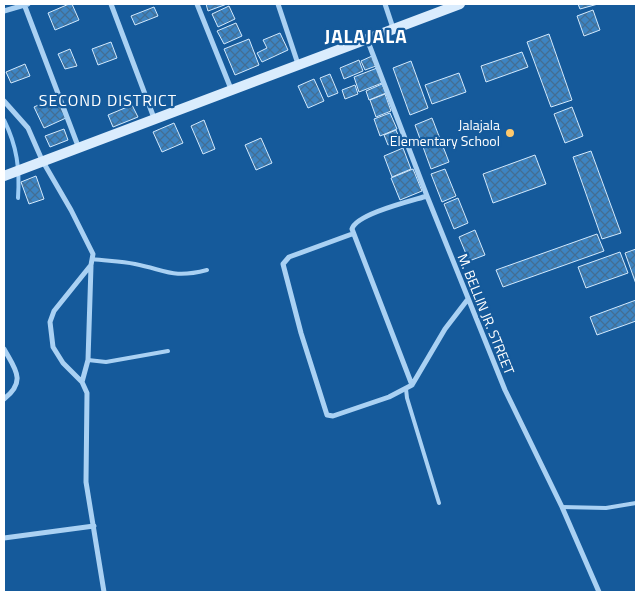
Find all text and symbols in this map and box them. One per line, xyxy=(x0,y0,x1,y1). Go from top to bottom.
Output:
district label: JALAJALA xyxy=(324,21,408,50)
district label: SECOND DISTRICT xyxy=(39,88,177,112)
place label: Jalajala Elementary School xyxy=(390,114,500,151)
marker: Jalajala Elementary School xyxy=(504,127,516,139)
street label: M. BELLIN JR. STREET xyxy=(453,250,521,378)

